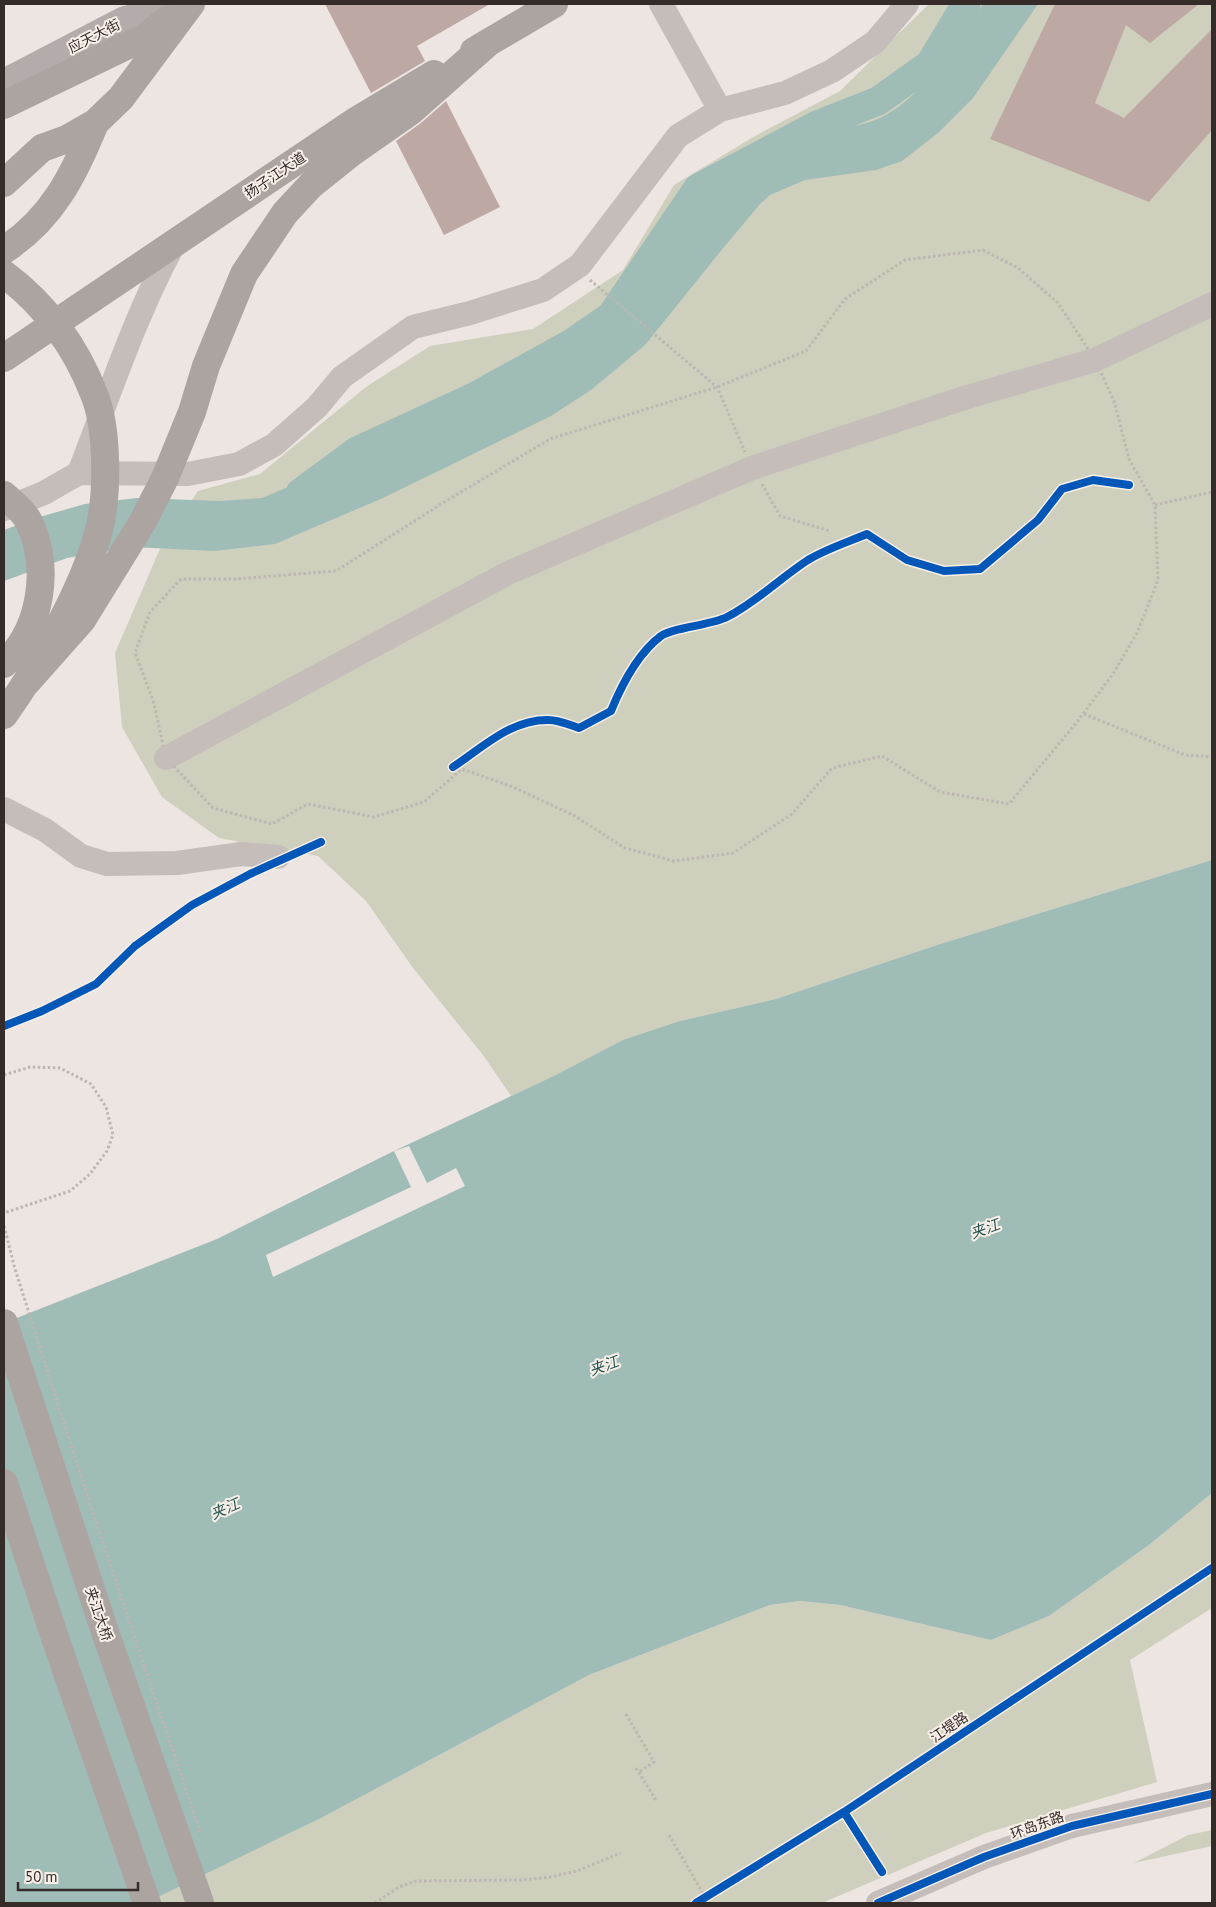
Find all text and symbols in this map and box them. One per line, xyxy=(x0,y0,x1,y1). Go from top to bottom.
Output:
street label: 应天大街 xyxy=(65,15,123,57)
street label: 扬子江大道 xyxy=(241,148,309,202)
water label: 夹江 xyxy=(967,1214,1004,1243)
water label: 夹江 xyxy=(586,1351,623,1380)
water label: 夹江 xyxy=(207,1493,244,1523)
street label: 夹江大桥 xyxy=(81,1585,117,1643)
street label: 江堤路 xyxy=(927,1708,971,1746)
street label: 环岛东路 xyxy=(1008,1807,1066,1843)
scale bar xyxy=(18,1860,138,1892)
text: 50 m xyxy=(25,1867,58,1886)

